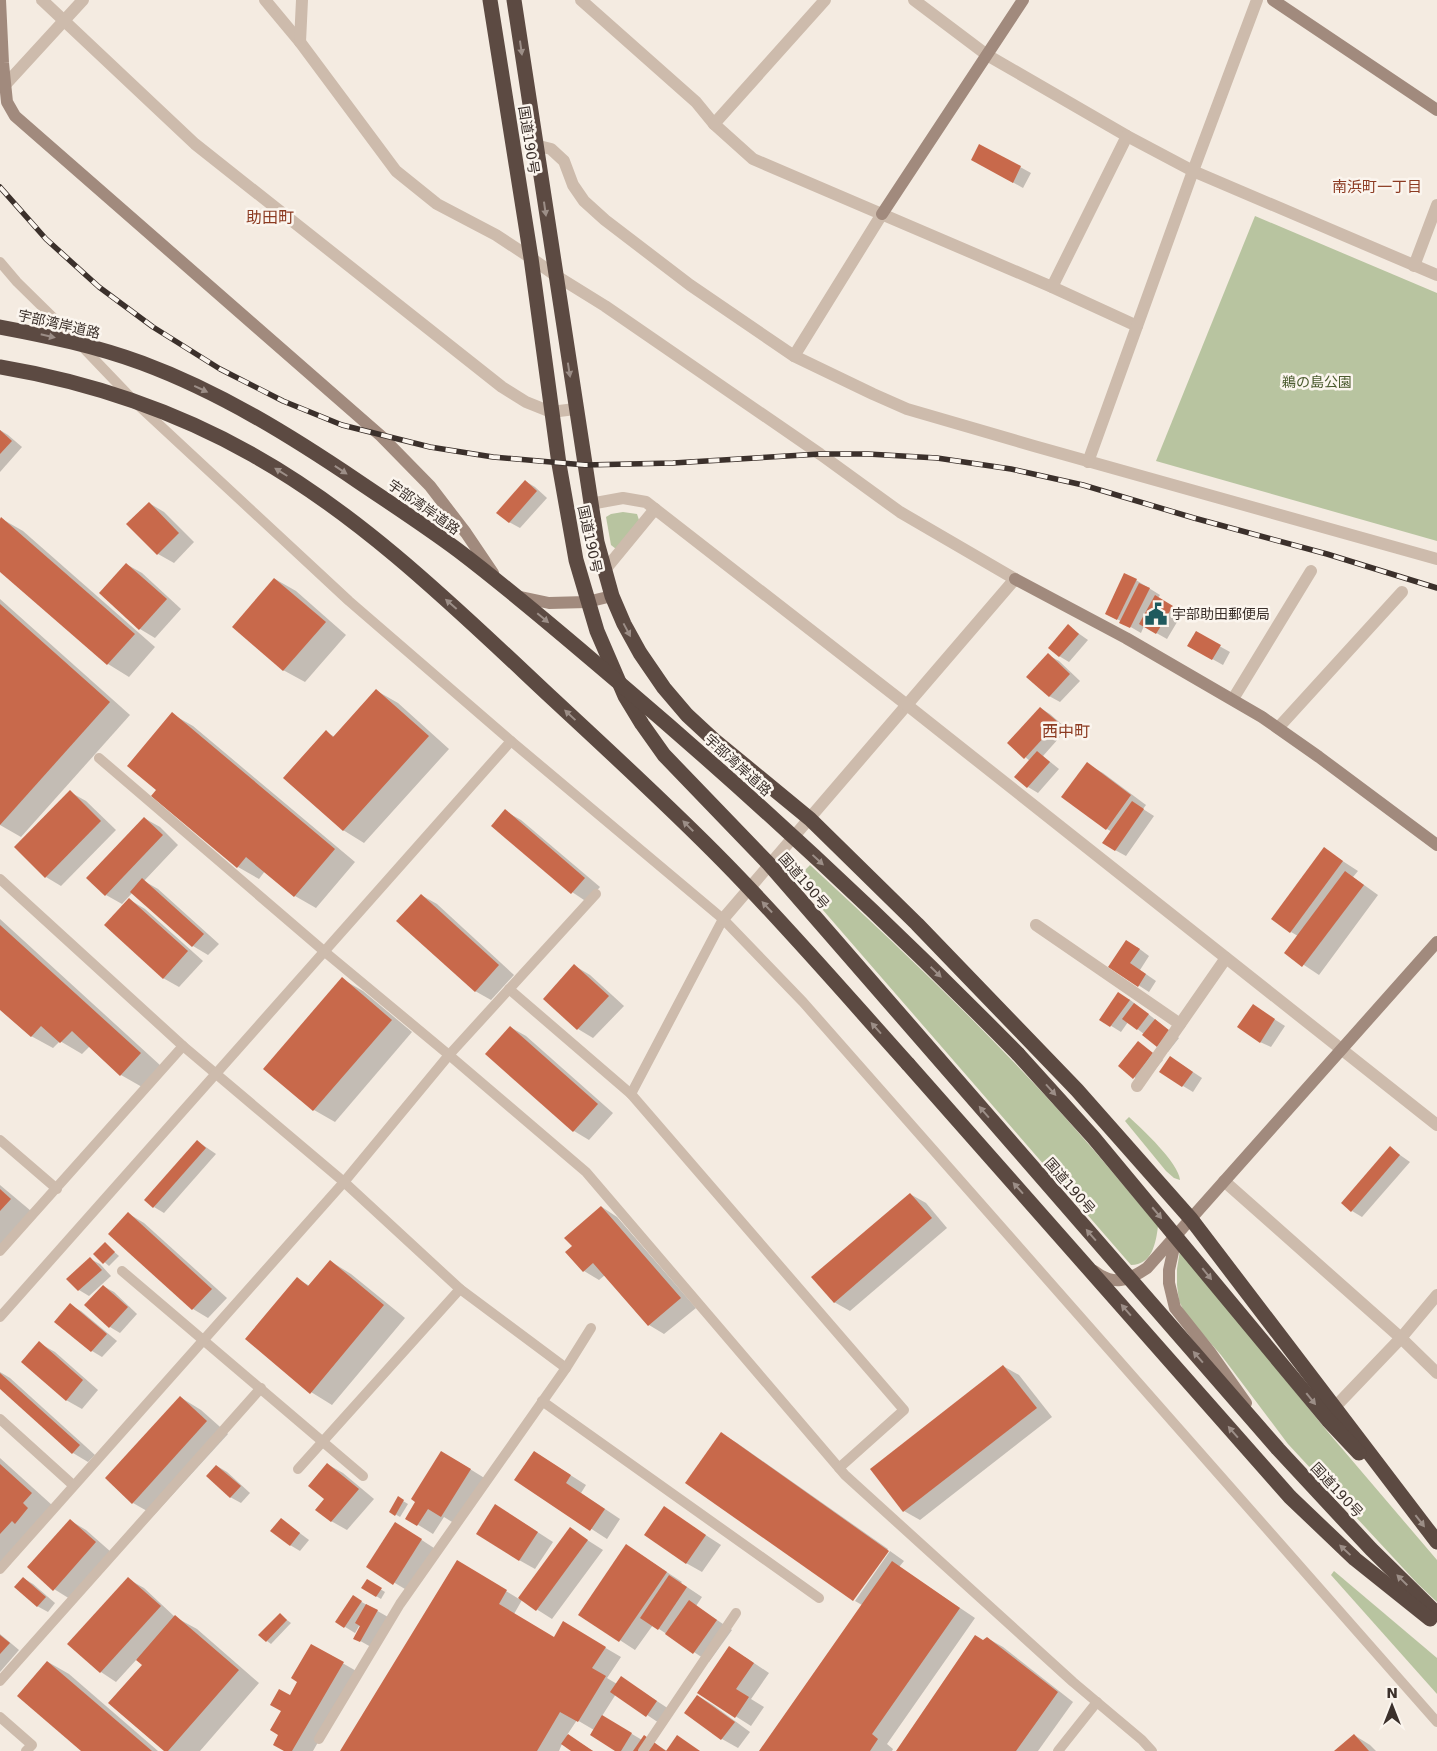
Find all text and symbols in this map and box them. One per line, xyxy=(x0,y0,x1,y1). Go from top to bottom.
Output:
one-way arrow xyxy=(517,41,525,57)
street label: 国道190号 xyxy=(516,105,542,175)
district label: 南浜町一丁目 xyxy=(1332,178,1422,196)
one-way arrow xyxy=(541,201,549,217)
district label: 助田町 xyxy=(246,208,294,227)
street label: 宇部湾岸道路 xyxy=(16,307,102,341)
one-way arrow xyxy=(40,332,55,340)
one-way arrow xyxy=(566,362,574,378)
park label: 鵜の島公園 xyxy=(1282,374,1352,390)
one-way arrow xyxy=(194,385,208,393)
one-way arrow xyxy=(335,465,348,475)
one-way arrow xyxy=(275,468,288,477)
street label: 宇部湾岸道路 xyxy=(385,476,463,538)
street label: 国道190号 xyxy=(575,504,605,574)
one-way arrow xyxy=(444,599,457,610)
public building icon: 宇部助田郵便局 xyxy=(1143,601,1169,627)
place label: 宇部助田郵便局 xyxy=(1172,606,1270,622)
one-way arrow xyxy=(537,612,549,623)
one-way arrow xyxy=(623,622,631,637)
one-way arrow xyxy=(564,709,576,721)
district label: 西中町 xyxy=(1042,722,1090,741)
street label: 宇部湾岸道路 xyxy=(701,731,775,799)
one-way arrow xyxy=(682,820,694,832)
street label: 国道190号 xyxy=(775,850,833,912)
one-way arrow xyxy=(812,854,824,866)
one-way arrow xyxy=(761,902,773,914)
one-way arrow xyxy=(930,966,942,978)
one-way arrow xyxy=(870,1022,881,1035)
one-way arrow xyxy=(1045,1084,1057,1096)
one-way arrow xyxy=(979,1106,990,1119)
street label: 国道190号 xyxy=(1041,1155,1099,1217)
one-way arrow xyxy=(1012,1182,1024,1194)
one-way arrow xyxy=(1152,1207,1163,1220)
one-way arrow xyxy=(1086,1229,1097,1241)
one-way arrow xyxy=(1202,1267,1213,1280)
one-way arrow xyxy=(1120,1304,1132,1316)
one-way arrow xyxy=(1192,1352,1204,1364)
one-way arrow xyxy=(1305,1392,1316,1405)
one-way arrow xyxy=(1227,1426,1239,1438)
street label: 国道190号 xyxy=(1308,1459,1366,1521)
one-way arrow xyxy=(1415,1514,1426,1527)
one-way arrow xyxy=(1338,1544,1351,1555)
one-way arrow xyxy=(1397,1574,1409,1586)
north arrow xyxy=(1367,1681,1417,1731)
text: N xyxy=(1386,1685,1398,1701)

